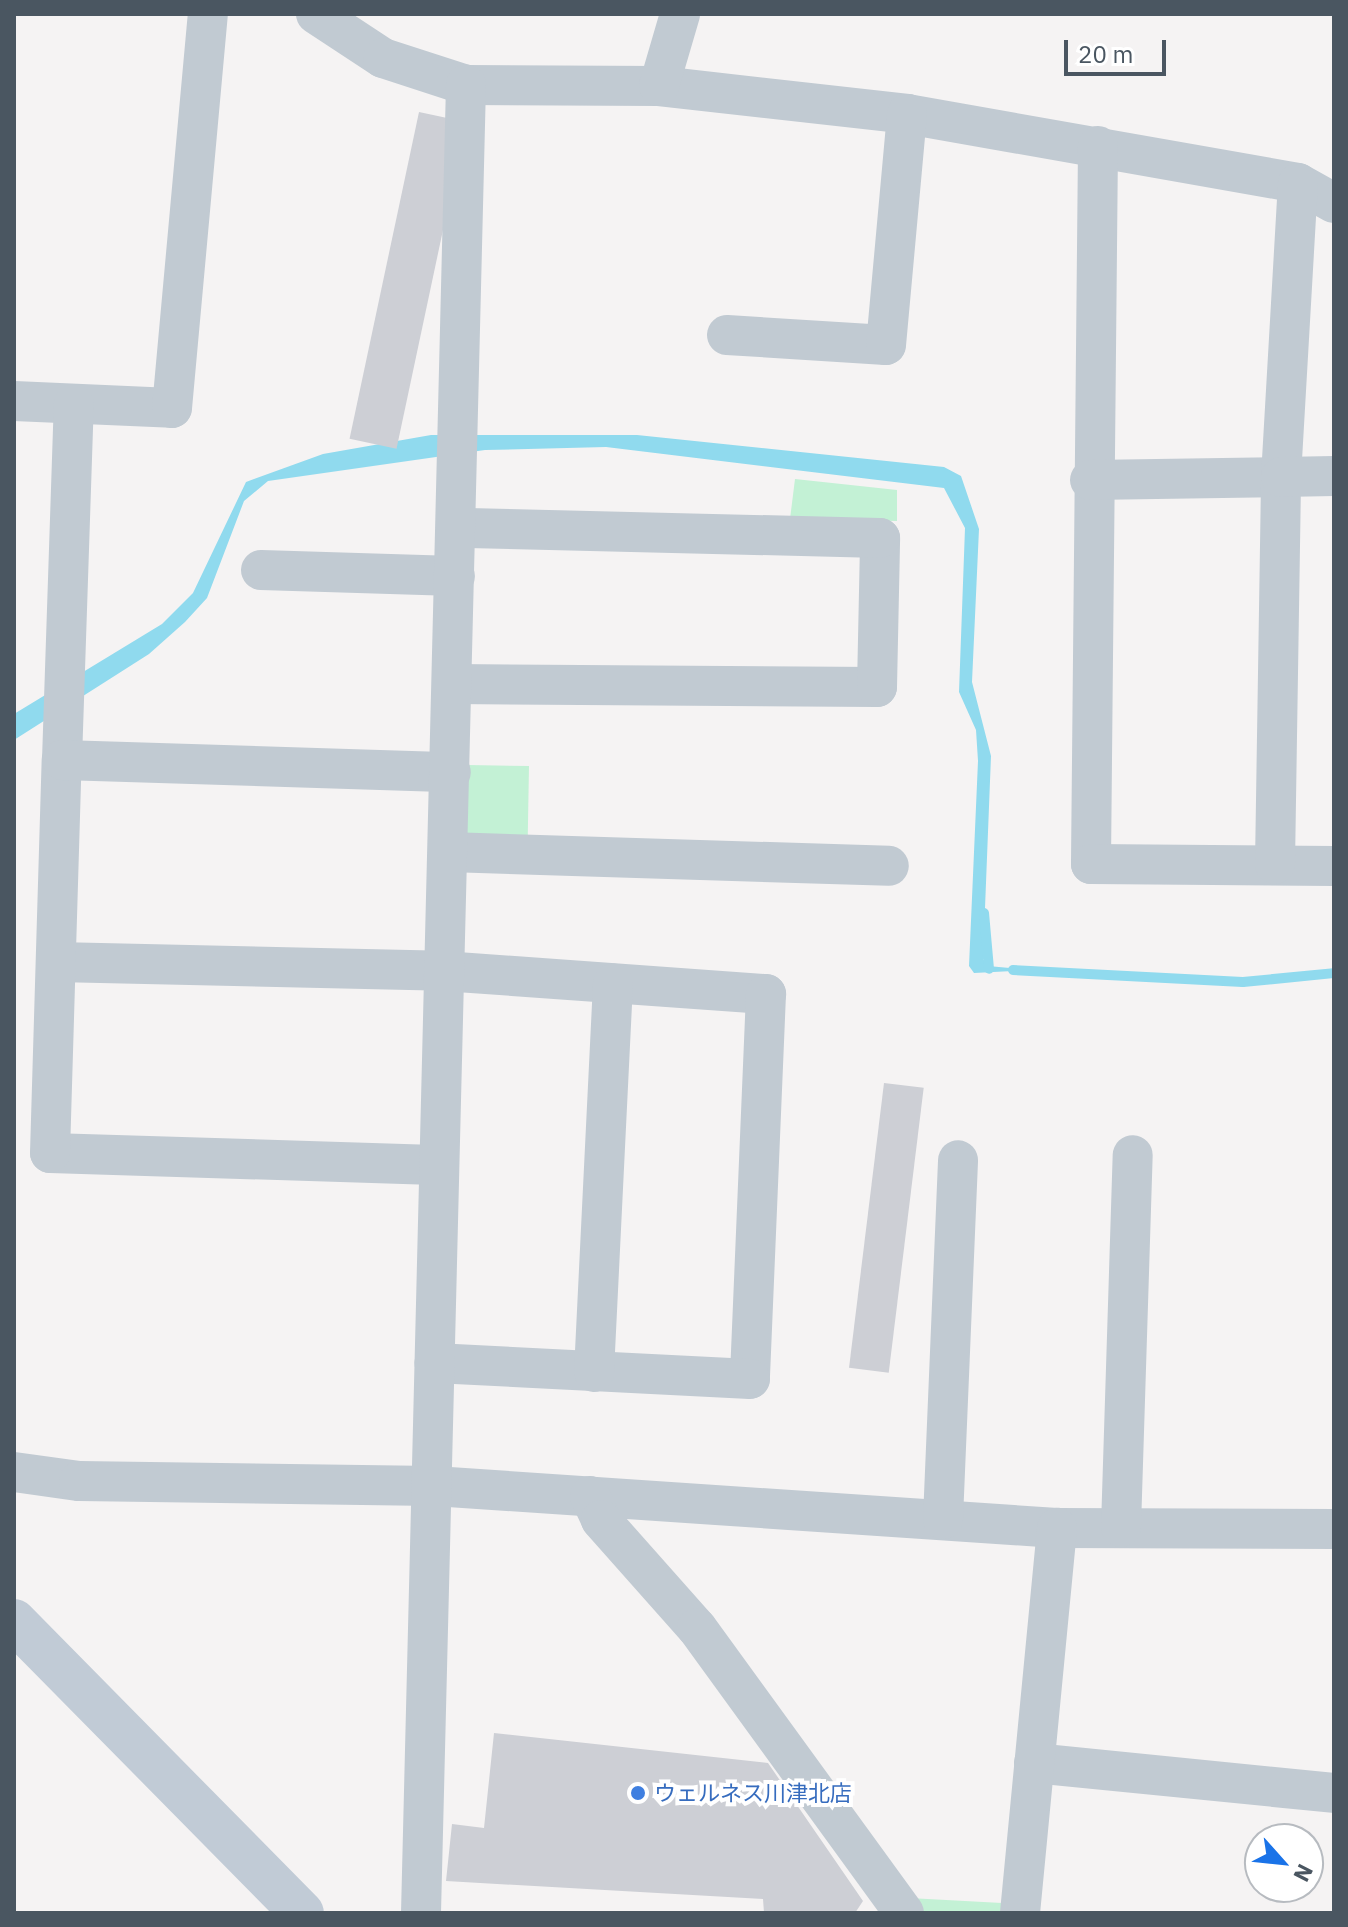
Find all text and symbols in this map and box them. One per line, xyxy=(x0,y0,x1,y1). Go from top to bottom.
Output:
scale bar xyxy=(1068,24,1170,74)
text: 20 m xyxy=(1078,38,1133,70)
place label: ウェルネス川津北店 xyxy=(654,1780,852,1806)
marker: ウェルネス川津北店 xyxy=(629,1784,647,1802)
north arrow xyxy=(1244,1823,1324,1903)
text: N xyxy=(1288,1860,1321,1887)

